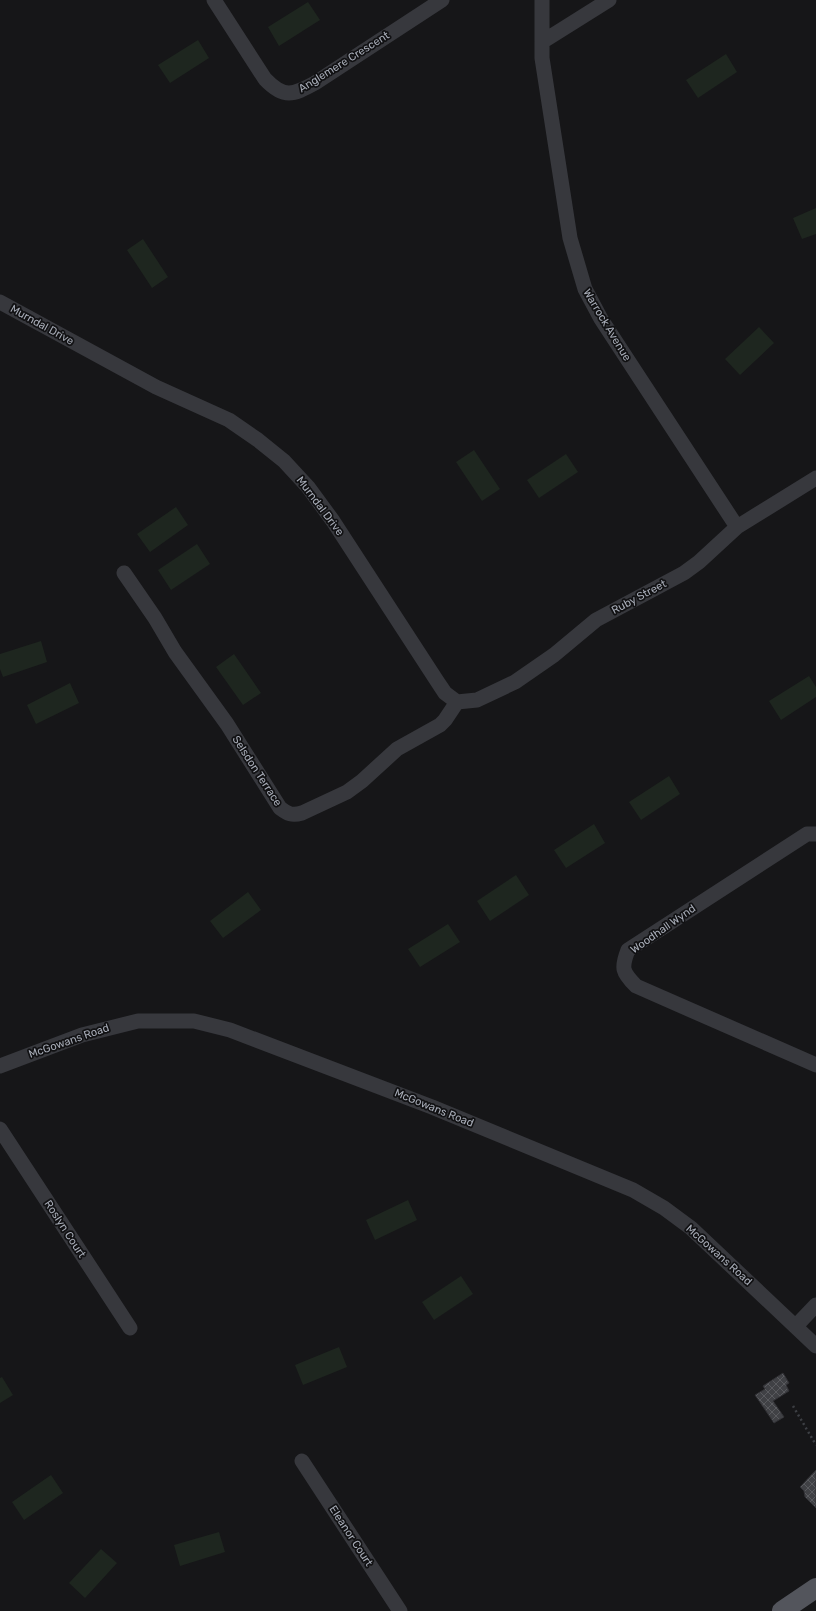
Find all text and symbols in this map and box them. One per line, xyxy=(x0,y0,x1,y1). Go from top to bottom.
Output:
street label: Anglemere Crescent xyxy=(296,28,392,95)
street label: Warrock Avenue xyxy=(580,287,634,363)
street label: Murndal Drive xyxy=(8,302,76,348)
street label: Murndal Drive xyxy=(294,474,346,538)
street label: Ruby Street xyxy=(609,577,669,617)
street label: Selsdon Terrace xyxy=(229,733,285,809)
street label: Woodhall Wynd xyxy=(628,902,698,956)
street label: McGowans Road xyxy=(27,1021,111,1061)
street label: McGowans Road xyxy=(393,1086,475,1130)
street label: Roslyn Court xyxy=(42,1198,89,1261)
street label: McGowans Road xyxy=(683,1222,755,1288)
street label: Eleanor Court xyxy=(327,1503,376,1569)

